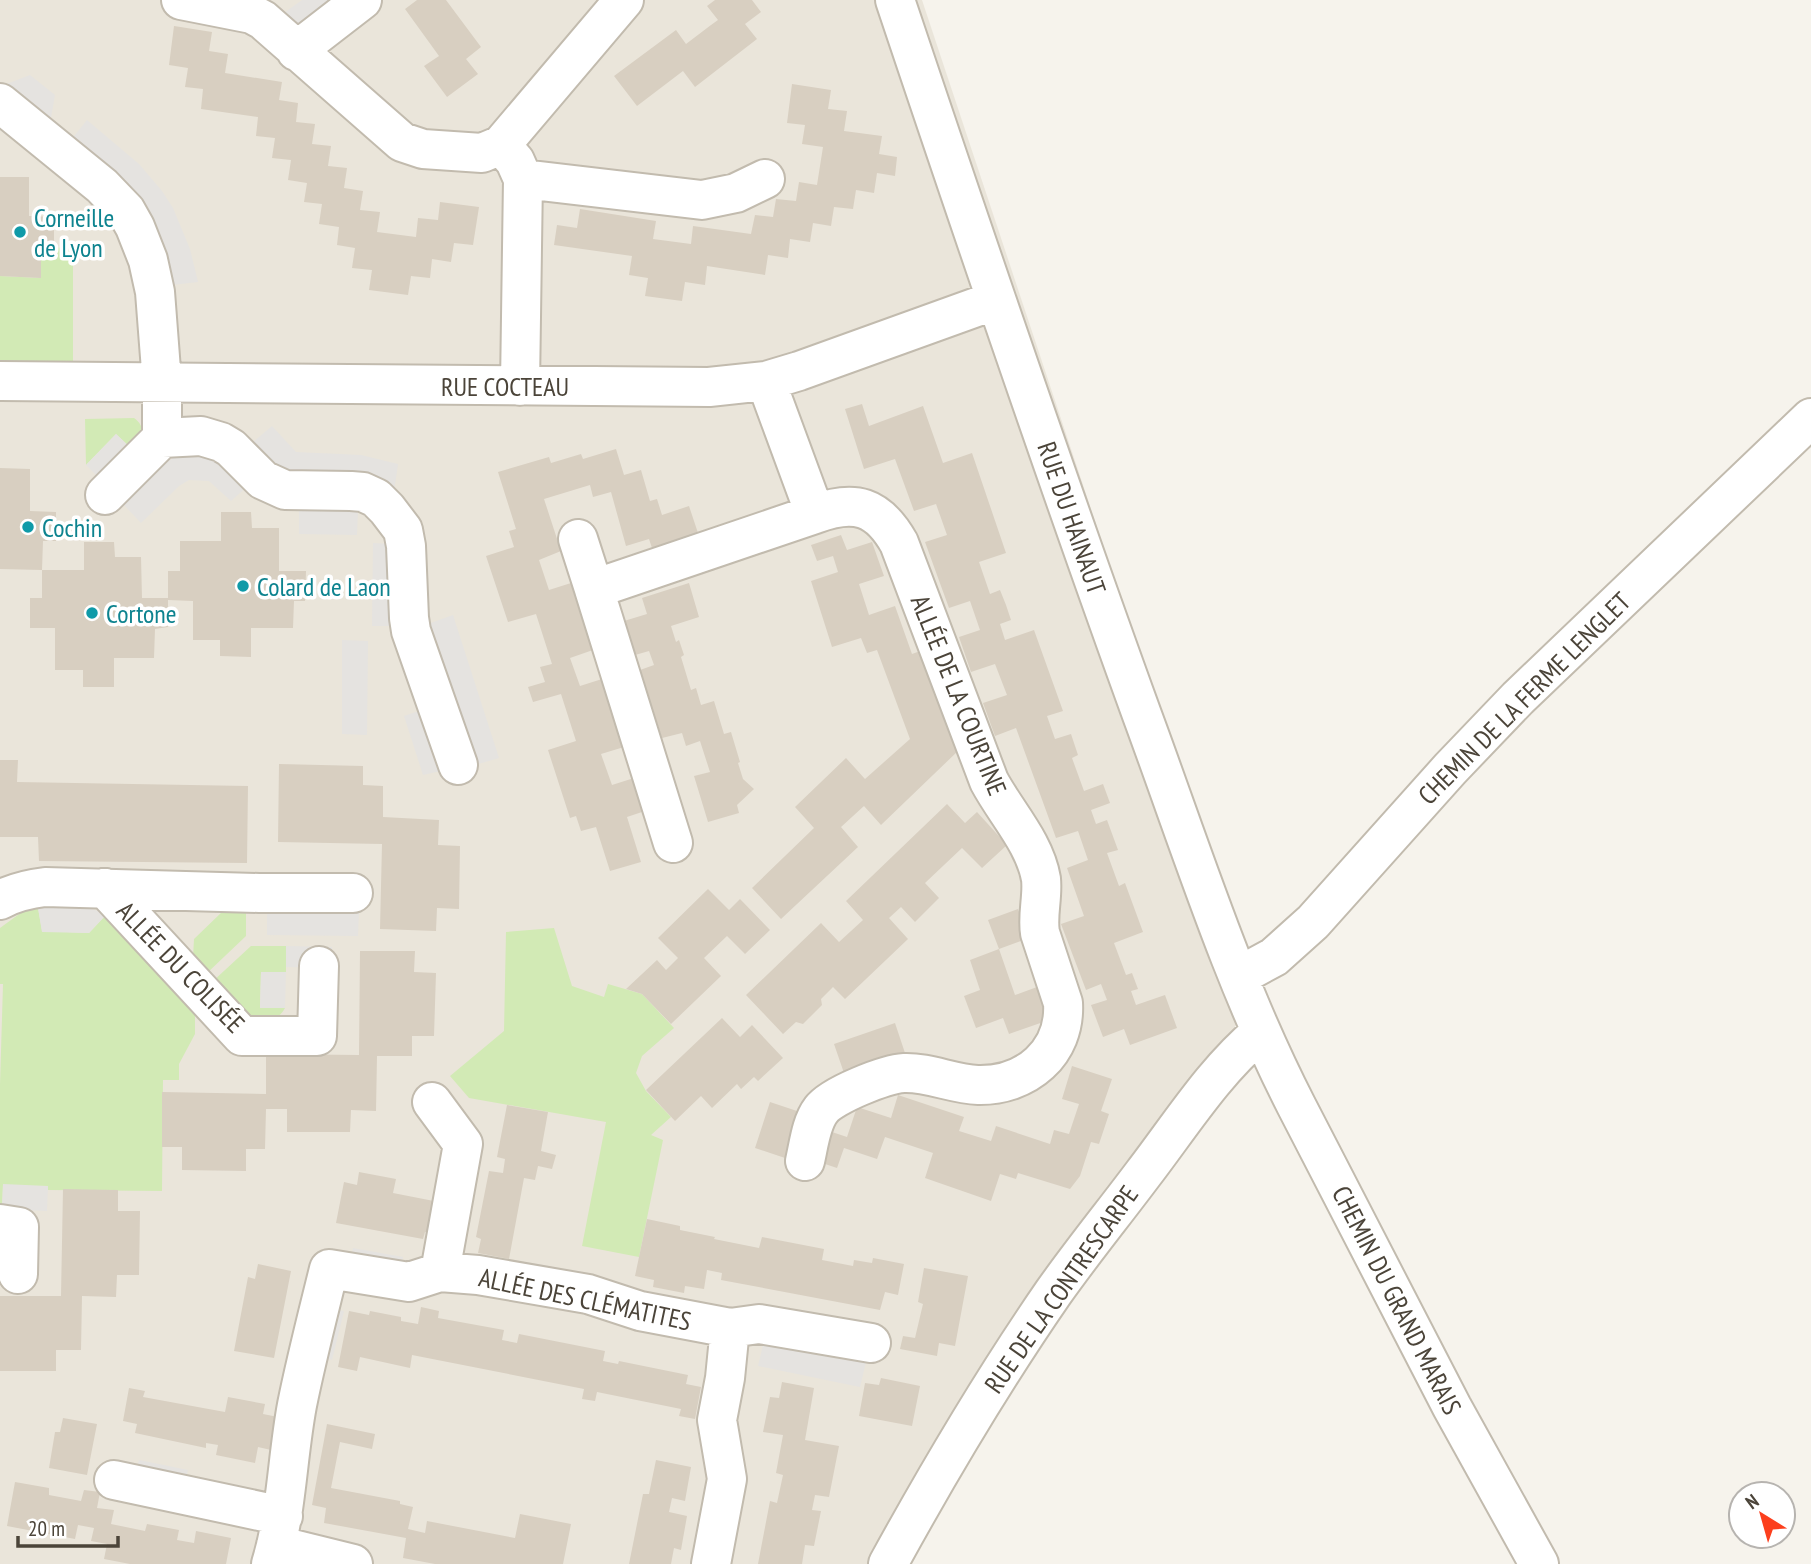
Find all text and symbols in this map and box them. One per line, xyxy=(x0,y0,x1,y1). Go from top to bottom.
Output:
place label: Corneille de Lyon xyxy=(34,201,114,264)
marker: Corneille de Lyon xyxy=(12,224,28,240)
street label: RUE COCTEAU xyxy=(441,370,569,403)
street label: RUE DU HAINAUT xyxy=(1030,437,1114,599)
place label: Cochin xyxy=(42,511,102,544)
marker: Cochin xyxy=(20,519,36,535)
place label: Colard de Laon xyxy=(257,570,391,603)
marker: Colard de Laon xyxy=(235,578,251,594)
street label: CHEMIN DE LA FERME LENGLET xyxy=(1411,585,1637,811)
street label: ALLÉE DE LA COURTINE xyxy=(904,590,1014,800)
place label: Cortone xyxy=(106,597,177,630)
marker: Cortone xyxy=(84,605,100,621)
street label: ALLÉE DU COLISÉE xyxy=(110,894,252,1040)
street label: RUE DE LA CONTRESCARPE xyxy=(977,1179,1145,1399)
street label: CHEMIN DU GRAND MARAIS xyxy=(1325,1180,1469,1420)
street label: ALLÉE DES CLÉMATITES xyxy=(476,1260,694,1338)
north arrow xyxy=(1727,1480,1797,1550)
text: N xyxy=(1740,1489,1763,1514)
scale bar xyxy=(18,1504,117,1548)
text: 20 m xyxy=(28,1515,65,1542)

